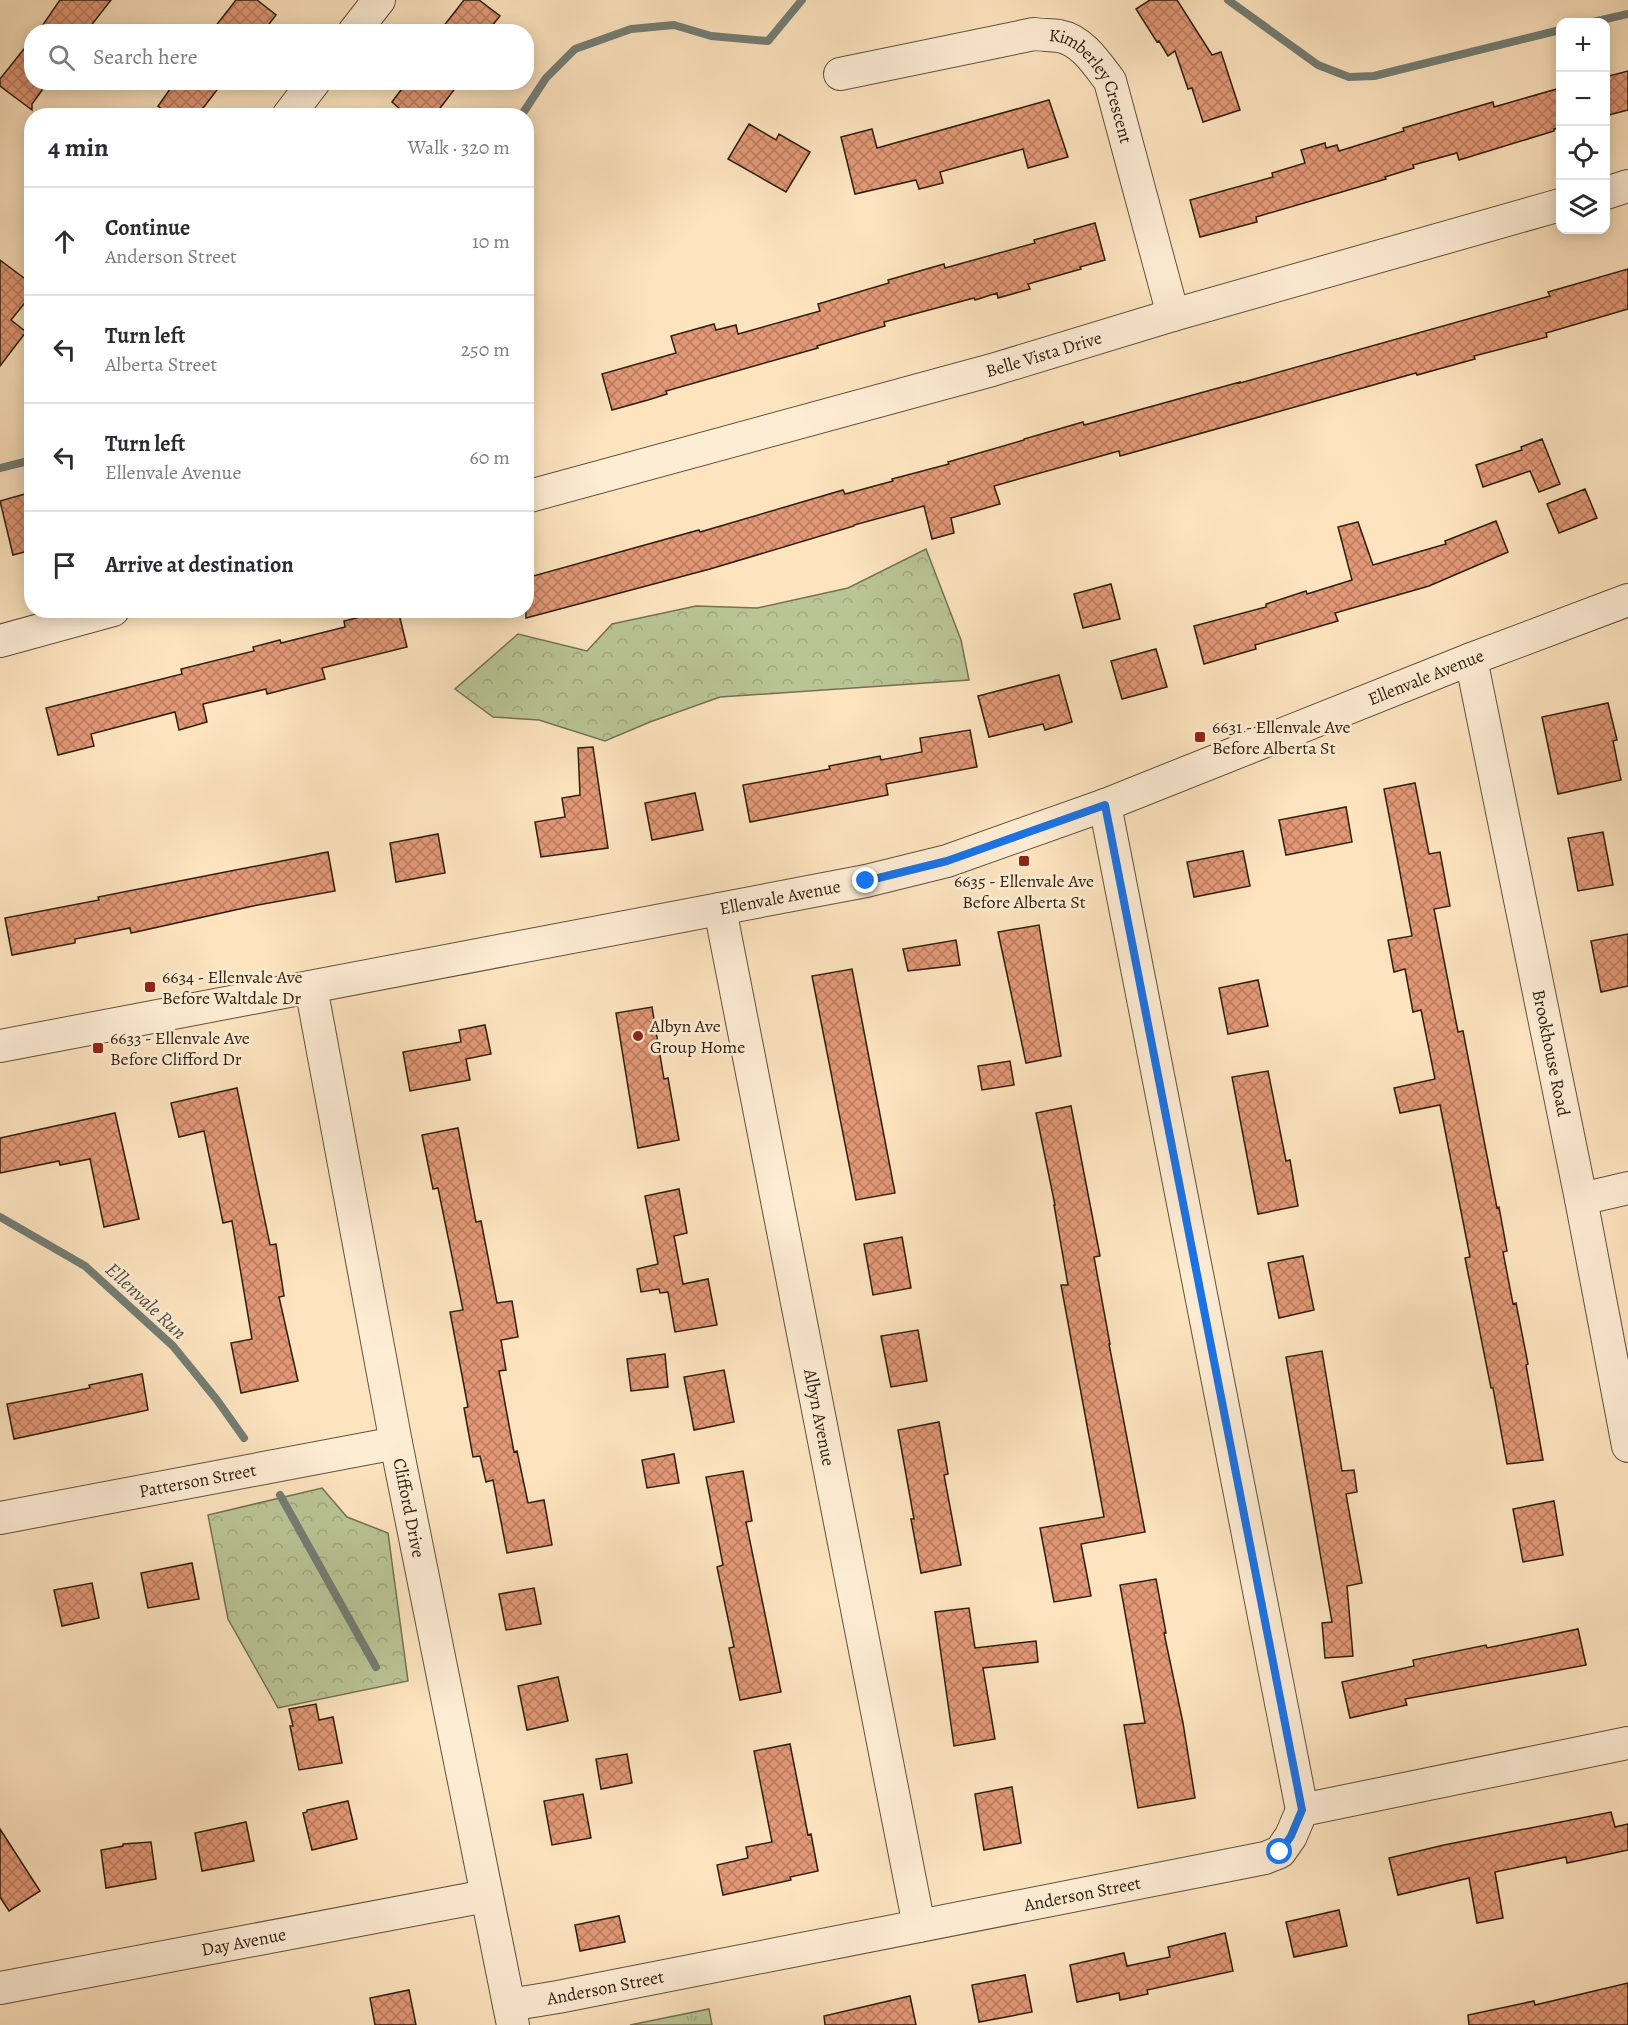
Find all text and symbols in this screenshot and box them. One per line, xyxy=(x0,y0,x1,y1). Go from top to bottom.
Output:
map controls xyxy=(1556,18,1610,234)
button: + xyxy=(1556,18,1610,72)
street label: Kimberley Crescent xyxy=(1048,23,1138,146)
search box xyxy=(24,24,534,90)
icon: search xyxy=(45,41,78,74)
text: Search here xyxy=(93,42,198,72)
button: − xyxy=(1556,72,1610,126)
button: locate xyxy=(1556,126,1610,180)
text: 4 min xyxy=(48,130,109,165)
text: Walk · 320 m xyxy=(408,134,510,161)
button: layers xyxy=(1556,180,1610,234)
text: Continue xyxy=(105,213,190,243)
icon: ahead xyxy=(48,225,81,258)
text: 10 m xyxy=(472,228,510,255)
text: Anderson Street xyxy=(105,243,237,270)
text: Turn left xyxy=(105,321,185,351)
street label: Belle Vista Drive xyxy=(983,325,1105,383)
icon: left xyxy=(48,333,81,366)
text: 250 m xyxy=(461,336,510,363)
text: Alberta Street xyxy=(105,351,217,378)
text: Turn left xyxy=(105,429,185,459)
icon: left xyxy=(48,441,81,474)
text: 60 m xyxy=(470,444,510,471)
text: Ellenvale Avenue xyxy=(105,459,241,486)
icon: arrive xyxy=(48,549,81,582)
text: Arrive at destination xyxy=(105,550,294,580)
street label: Ellenvale Avenue xyxy=(1364,643,1487,711)
place label: 6631 - Ellenvale Ave Before Alberta St xyxy=(1212,715,1351,760)
marker: 6631 - Ellenvale Ave Before Alberta St xyxy=(1193,730,1207,744)
marker: 6635 - Ellenvale Ave Before Alberta St xyxy=(1017,854,1031,868)
route end xyxy=(852,867,878,893)
place label: 6635 - Ellenvale Ave Before Alberta St xyxy=(954,869,1094,914)
street label: Ellenvale Avenue xyxy=(717,874,843,921)
place label: 6634 - Ellenvale Ave Before Waltdale Dr xyxy=(162,965,303,1010)
marker: 6634 - Ellenvale Ave Before Waltdale Dr xyxy=(143,980,157,994)
street label: Brookhouse Road xyxy=(1527,987,1576,1119)
place label: Albyn Ave Group Home xyxy=(649,1014,745,1059)
place label: 6633 - Ellenvale Ave Before Clifford Dr xyxy=(110,1026,250,1071)
marker: Albyn Ave Group Home xyxy=(631,1029,645,1043)
marker: 6633 - Ellenvale Ave Before Clifford Dr xyxy=(91,1041,105,1055)
water label: Ellenvale Run xyxy=(100,1256,192,1346)
street label: Albyn Avenue xyxy=(798,1366,841,1468)
street label: Clifford Drive xyxy=(387,1456,431,1560)
street label: Patterson Street xyxy=(137,1458,258,1503)
route start xyxy=(1266,1838,1292,1864)
street label: Anderson Street xyxy=(1021,1871,1143,1917)
street label: Day Avenue xyxy=(199,1922,288,1962)
street label: Anderson Street xyxy=(544,1964,666,2011)

